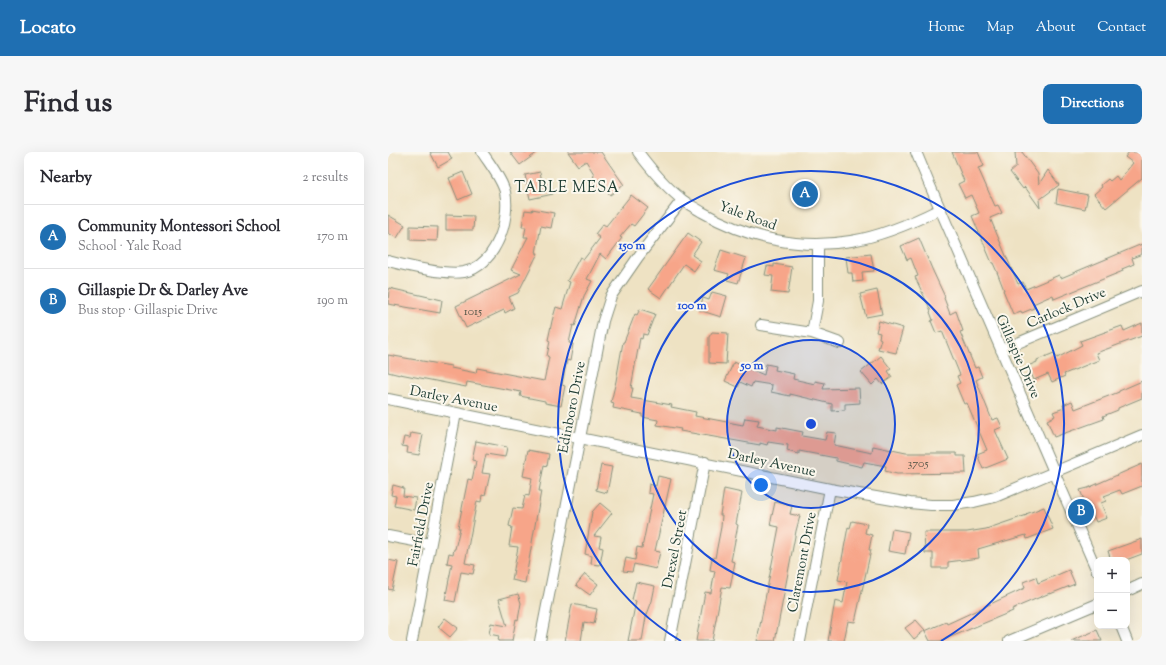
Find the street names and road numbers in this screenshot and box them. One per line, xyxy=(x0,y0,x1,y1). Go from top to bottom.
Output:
street label: Yale Road xyxy=(716,197,779,237)
street label: Carlock Drive xyxy=(1024,283,1110,335)
street label: Gillaspie Drive xyxy=(990,312,1045,402)
street label: Edinboro Drive xyxy=(554,360,592,455)
street label: Darley Avenue xyxy=(408,382,499,418)
street label: Darley Avenue xyxy=(726,445,817,483)
street label: Fairfield Drive xyxy=(404,480,440,568)
street label: Drexel Street xyxy=(659,508,693,590)
street label: Claremont Drive xyxy=(783,510,823,614)

